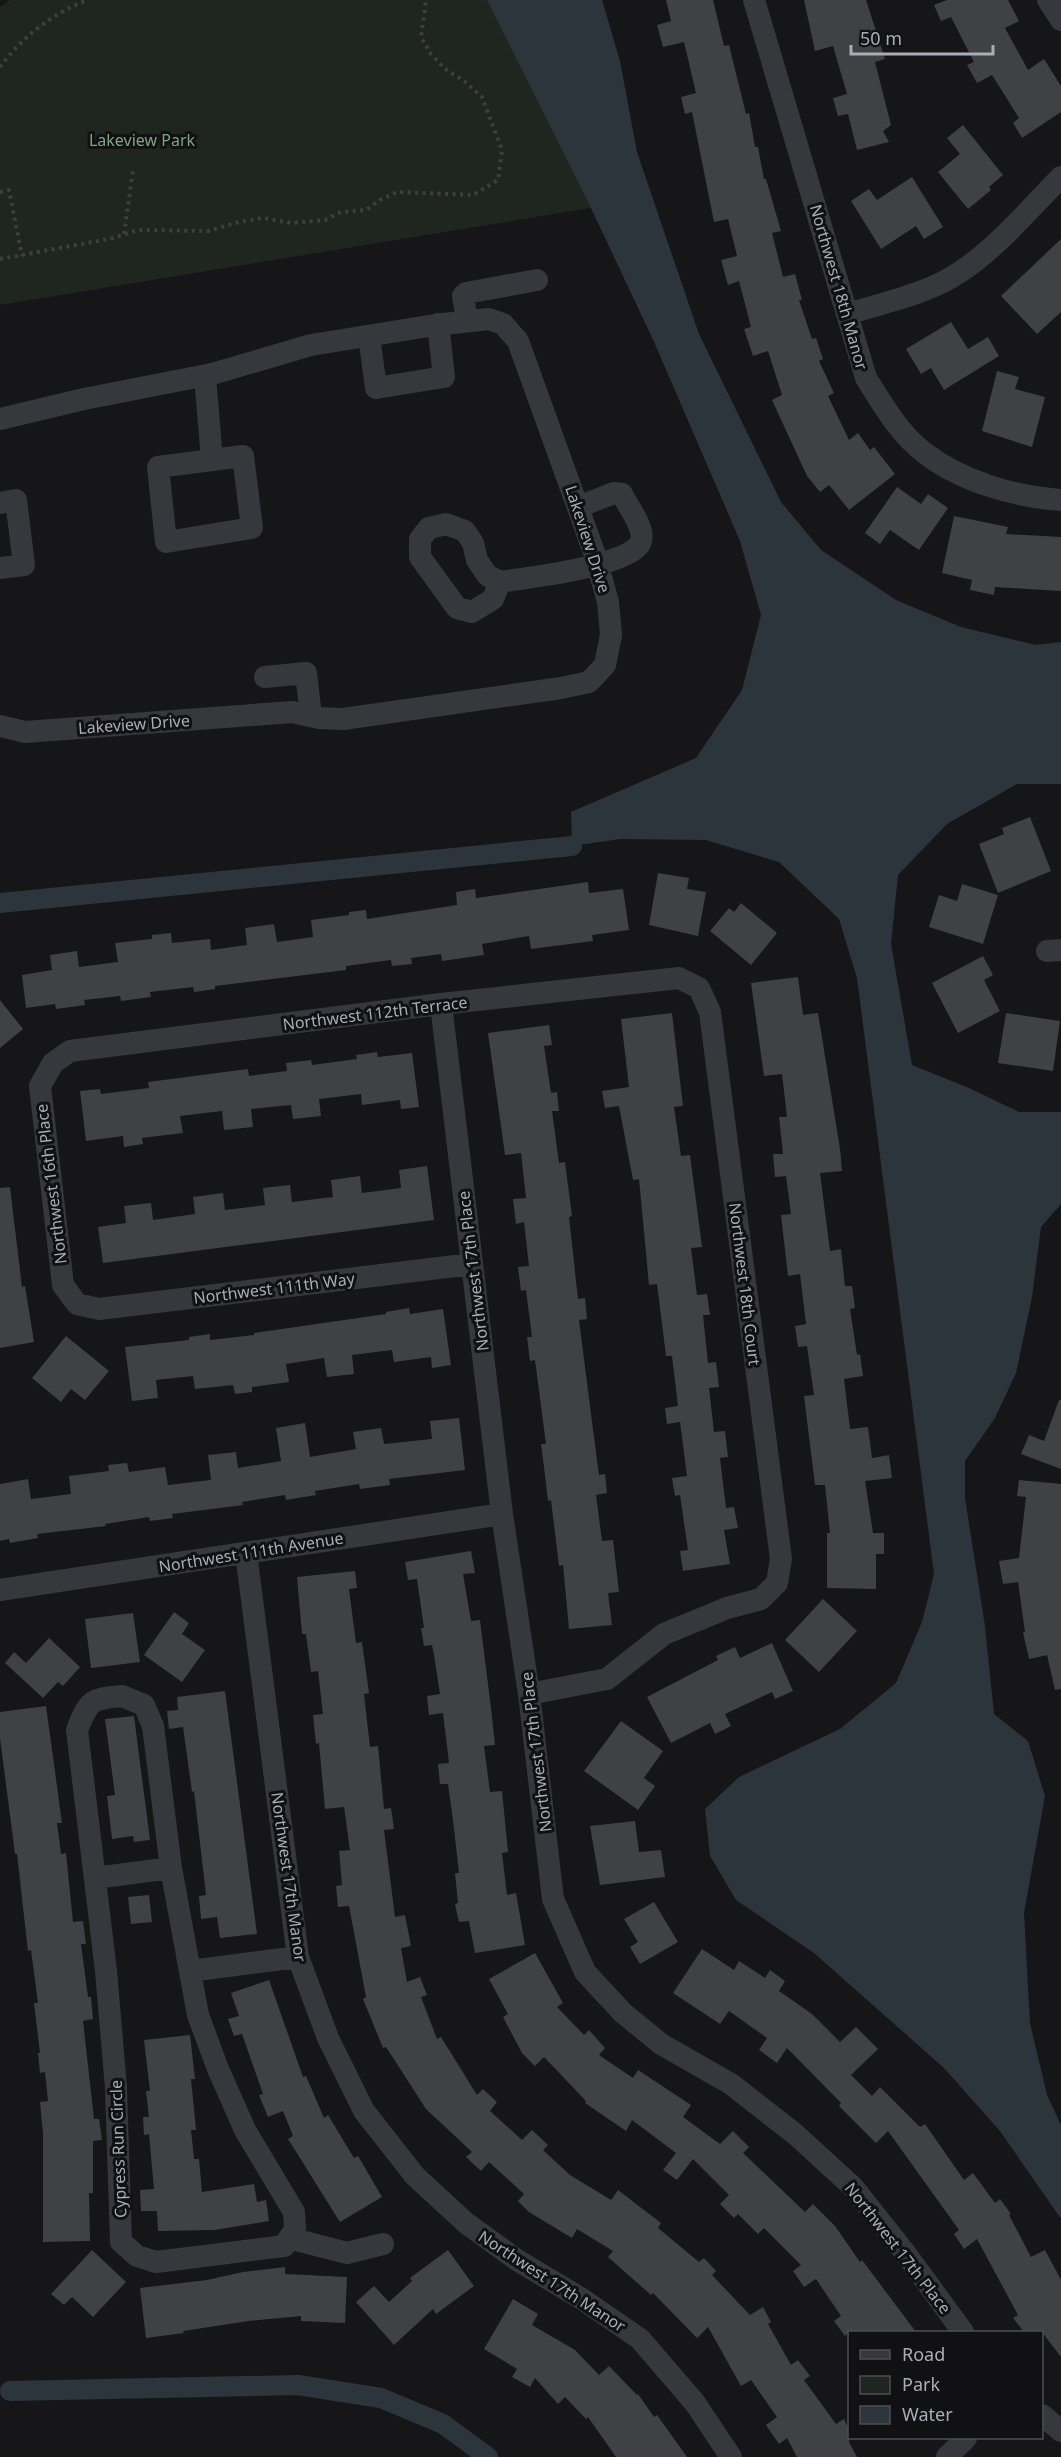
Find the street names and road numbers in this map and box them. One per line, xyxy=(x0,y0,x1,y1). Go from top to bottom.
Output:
street label: Northwest 18th Manor xyxy=(805,202,873,373)
street label: Lakeview Drive xyxy=(560,482,616,596)
street label: Lakeview Drive xyxy=(77,709,191,739)
street label: Northwest 112th Terrace xyxy=(281,991,469,1035)
street label: Northwest 16th Place xyxy=(30,1103,72,1265)
street label: Northwest 17th Place xyxy=(452,1190,494,1352)
street label: Northwest 18th Court xyxy=(724,1202,766,1367)
street label: Northwest 111th Way xyxy=(192,1267,357,1309)
street label: Northwest 111th Avenue xyxy=(157,1527,345,1577)
street label: Northwest 17th Place xyxy=(515,1671,557,1833)
street label: Northwest 17th Manor xyxy=(266,1791,312,1964)
street label: Cypress Run Circle xyxy=(105,2080,131,2218)
street label: Northwest 17th Place xyxy=(840,2178,956,2318)
street label: Northwest 17th Manor xyxy=(474,2225,630,2337)

